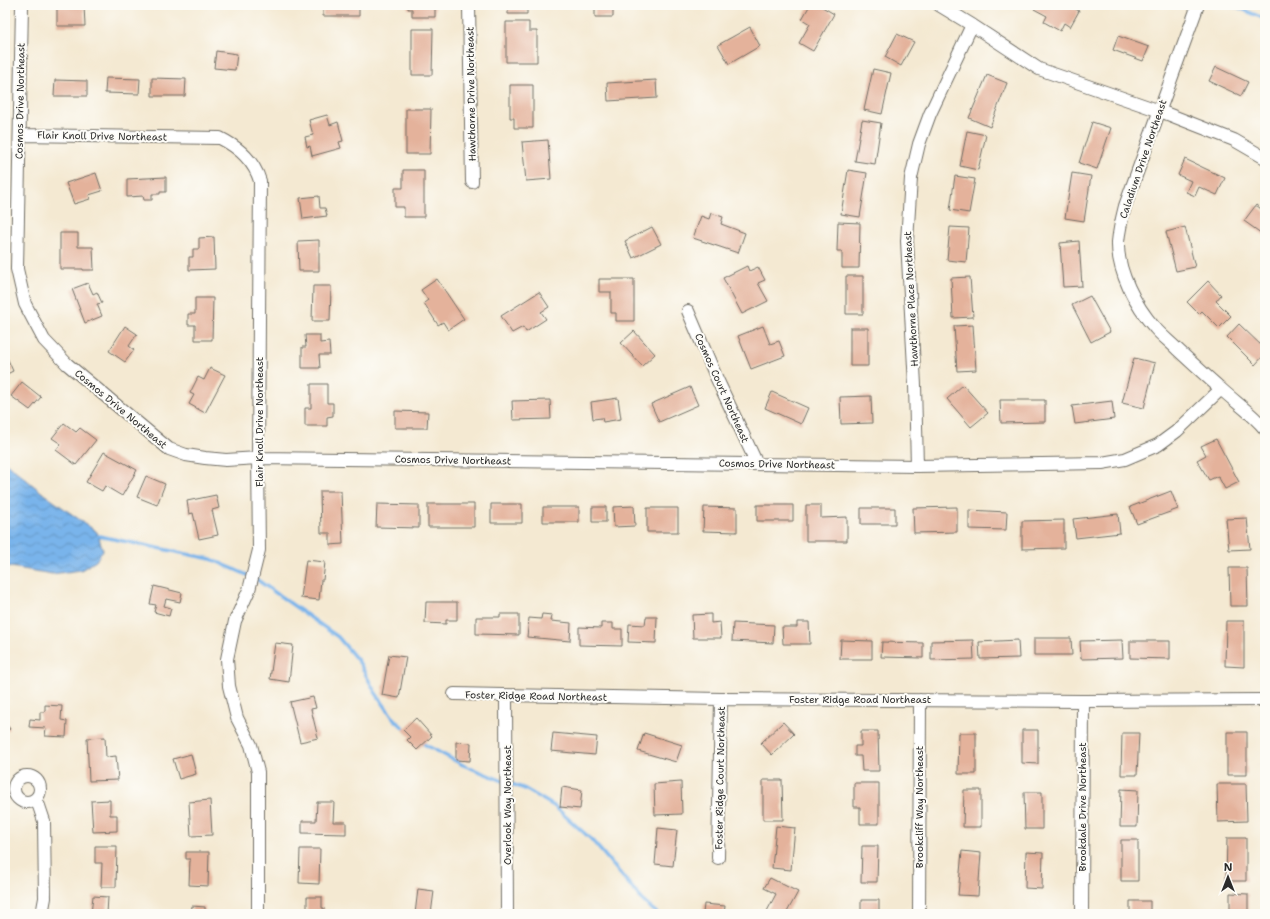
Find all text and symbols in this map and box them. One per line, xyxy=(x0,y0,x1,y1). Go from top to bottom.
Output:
street label: Hawthorne Drive Northeast xyxy=(463,27,479,161)
street label: Cosmos Drive Northeast xyxy=(12,43,28,159)
street label: Caladium Drive Northeast xyxy=(1116,98,1170,220)
street label: Flair Knoll Drive Northeast xyxy=(37,128,167,144)
street label: Hawthorne Place Northeast xyxy=(901,231,921,367)
street label: Cosmos Court Northeast xyxy=(692,331,752,445)
street label: Flair Knoll Drive Northeast xyxy=(253,357,266,487)
street label: Cosmos Drive Northeast xyxy=(72,367,170,451)
street label: Cosmos Drive Northeast xyxy=(395,452,511,468)
street label: Cosmos Drive Northeast xyxy=(719,456,835,472)
street label: Foster Ridge Road Northeast xyxy=(465,688,607,704)
street label: Foster Ridge Road Northeast xyxy=(789,693,931,706)
street label: Foster Ridge Court Northeast xyxy=(712,706,728,850)
street label: Brookdale Drive Northeast xyxy=(1076,742,1089,872)
street label: Overlook Way Northeast xyxy=(501,745,514,865)
street label: Brookcliff Way Northeast xyxy=(913,746,926,868)
north arrow xyxy=(1208,857,1248,897)
text: N xyxy=(1224,860,1233,875)

